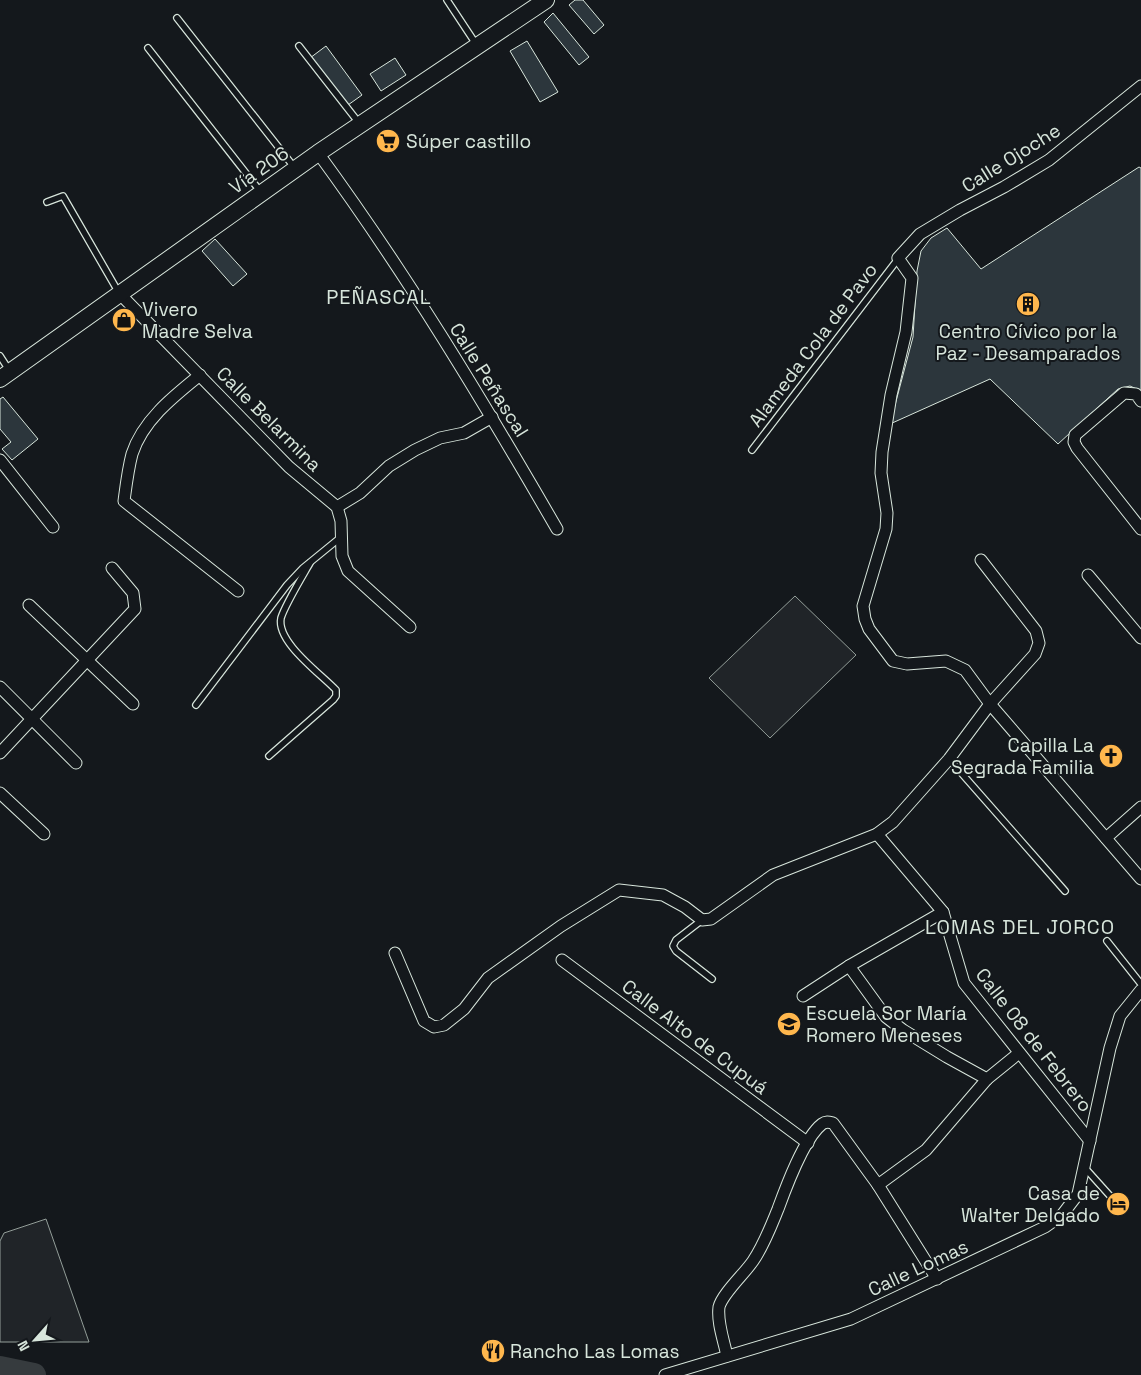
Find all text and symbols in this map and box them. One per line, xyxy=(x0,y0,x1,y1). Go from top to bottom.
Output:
street label: Calle Ojoche xyxy=(957,118,1065,198)
supermarket icon: Súper castillo xyxy=(375,128,401,154)
place label: Súper castillo xyxy=(406,129,531,154)
street label: Vía 206 xyxy=(224,140,294,200)
street label: Alameda Cola de Pavo xyxy=(743,258,883,432)
district label: PEÑASCAL xyxy=(326,284,432,310)
building icon: Centro Cívico por la Paz - Desamparados xyxy=(1015,291,1041,317)
place label: Vivero Madre Selva xyxy=(142,297,253,344)
shop icon: Vivero Madre Selva xyxy=(111,307,137,333)
street label: Calle Peñascal xyxy=(444,318,534,442)
place label: Centro Cívico por la Paz - Desamparados xyxy=(935,319,1121,366)
street label: Calle Belarmina xyxy=(211,361,327,477)
place label: Capilla La Segrada Familia xyxy=(951,733,1094,780)
church icon: Capilla La Segrada Familia xyxy=(1098,743,1124,769)
district label: LOMAS DEL JORCO xyxy=(925,914,1115,940)
street label: Calle 08 de Febrero xyxy=(970,963,1098,1117)
street label: Calle Alto de Cupuá xyxy=(617,974,773,1100)
place label: Escuela Sor María Romero Meneses xyxy=(806,1001,967,1048)
school or university icon: Escuela Sor María Romero Meneses xyxy=(776,1011,802,1037)
place label: Casa de Walter Delgado xyxy=(961,1181,1100,1228)
hotel icon: Casa de Walter Delgado xyxy=(1105,1191,1131,1217)
street label: Calle Lomas xyxy=(864,1234,972,1302)
north arrow xyxy=(10,1315,60,1365)
text: N xyxy=(13,1338,34,1354)
restaurant icon: Rancho Las Lomas xyxy=(480,1338,506,1364)
place label: Rancho Las Lomas xyxy=(510,1339,680,1364)

